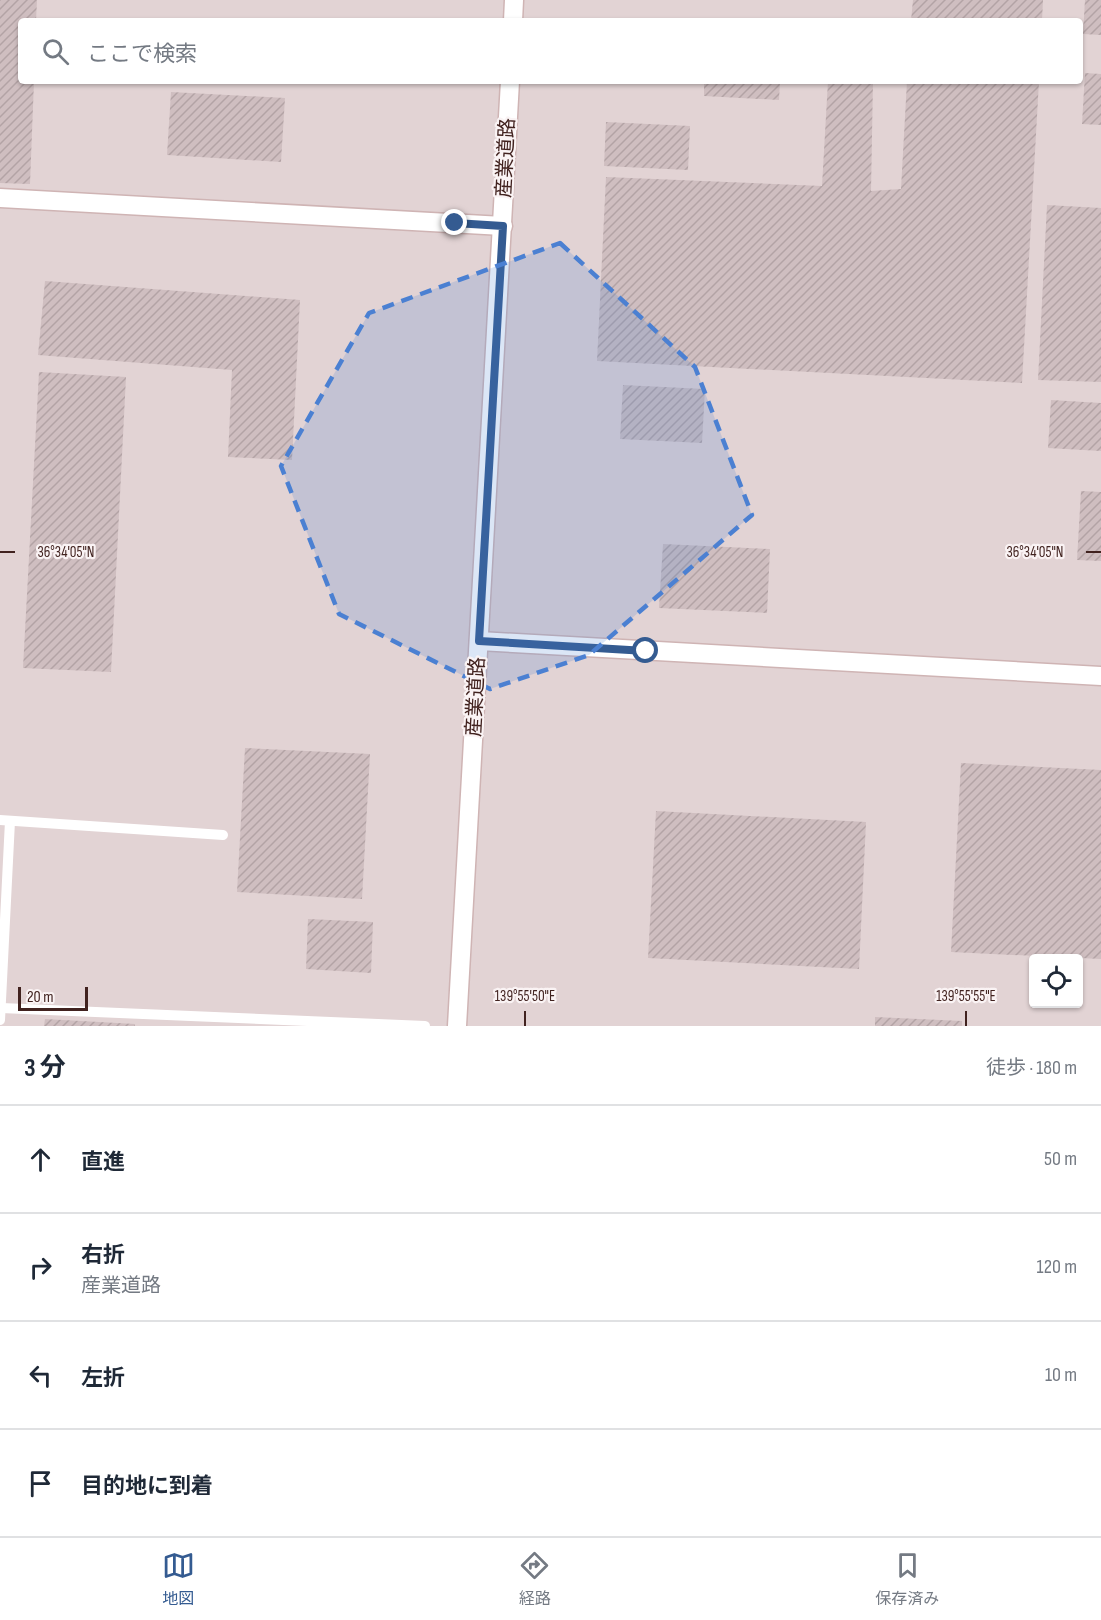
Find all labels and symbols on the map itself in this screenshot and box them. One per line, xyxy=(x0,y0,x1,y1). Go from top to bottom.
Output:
street label: 産業道路 xyxy=(492,117,520,199)
route end xyxy=(441,209,467,235)
text: 36°34'05"N xyxy=(38,543,95,562)
text: 36°34'05"N xyxy=(1007,543,1064,562)
route start xyxy=(632,637,658,663)
street label: 産業道路 xyxy=(462,656,490,738)
scale bar xyxy=(18,984,88,1012)
text: 139°55'50"E xyxy=(495,987,555,1006)
text: 139°55'55"E xyxy=(936,987,996,1006)

